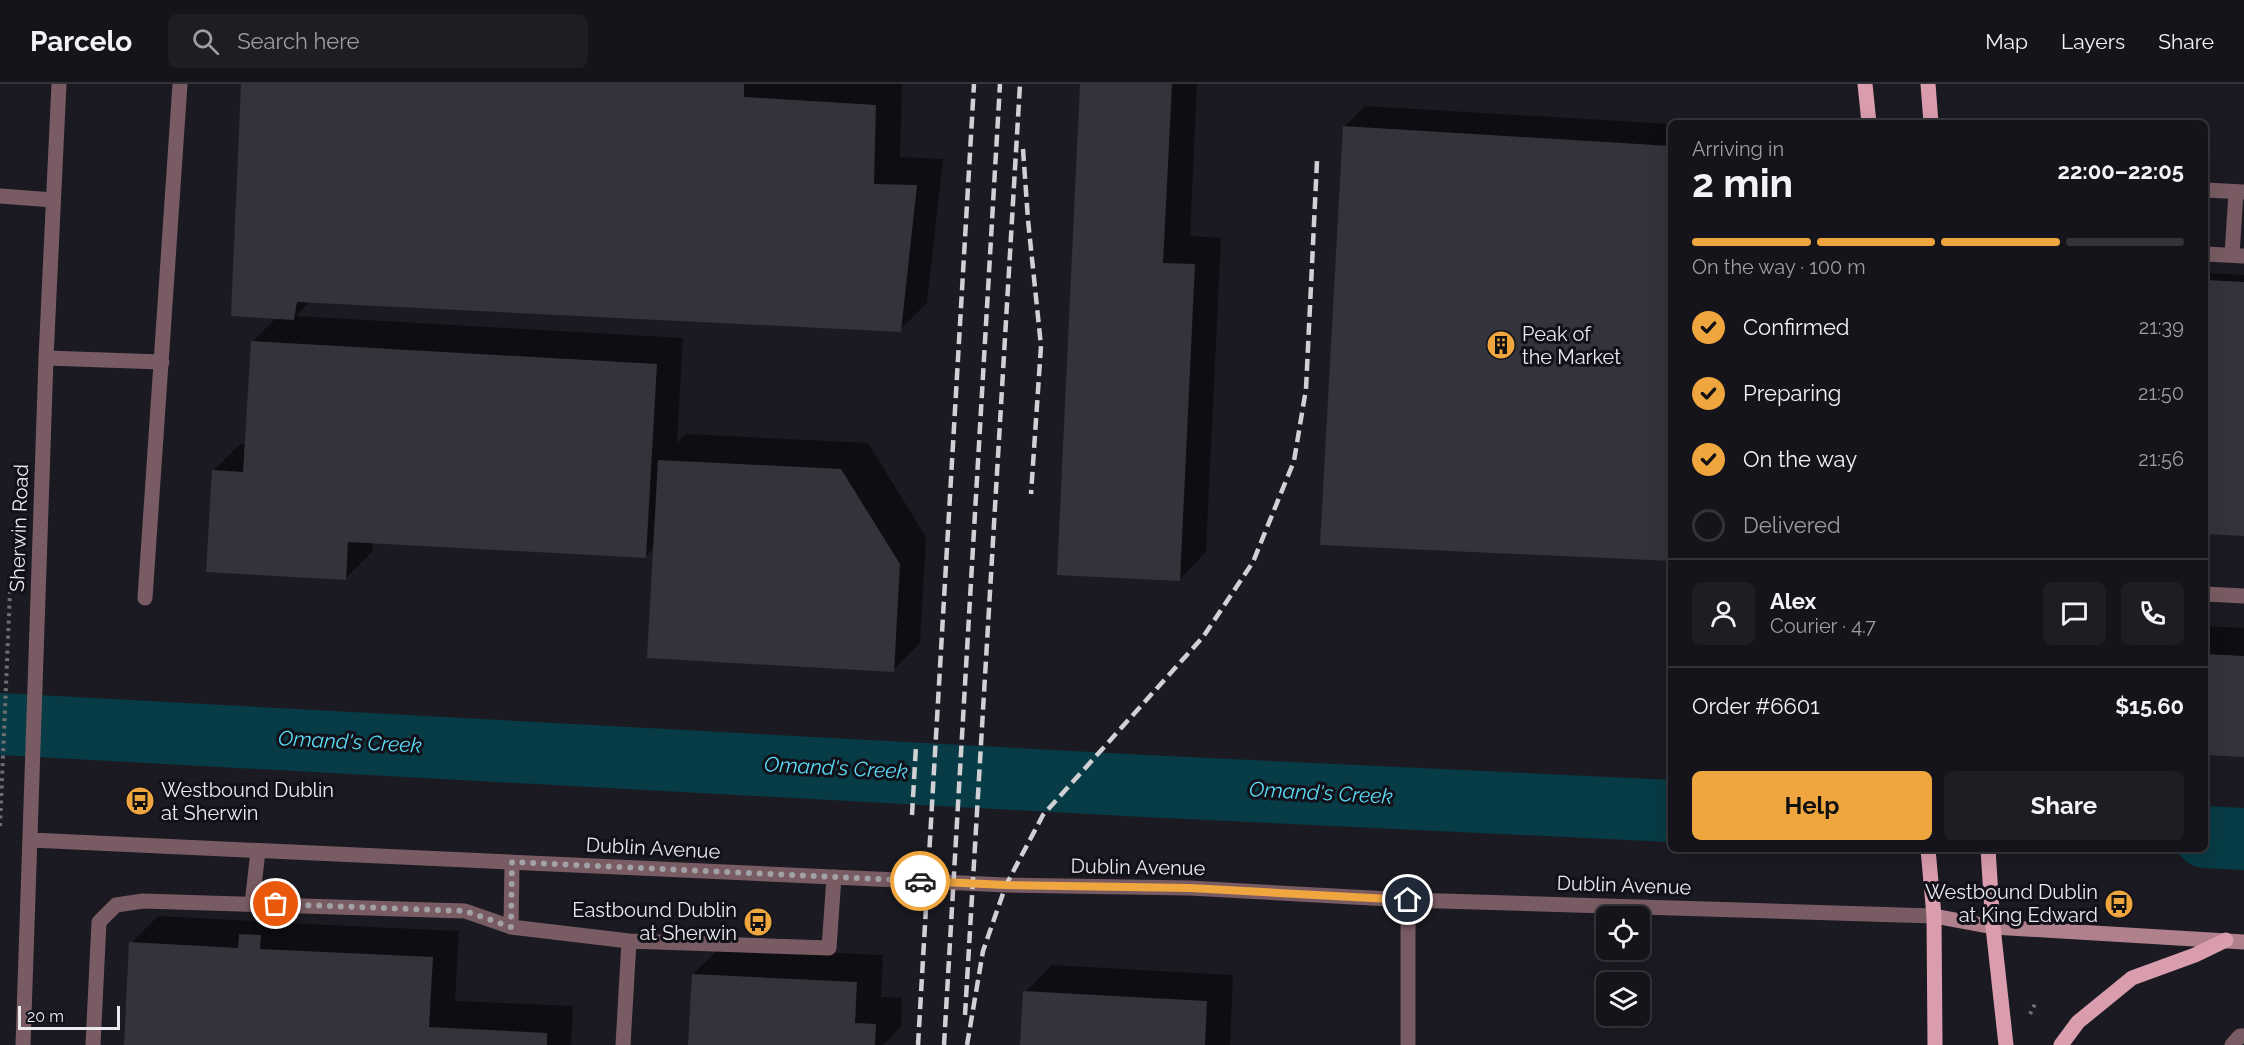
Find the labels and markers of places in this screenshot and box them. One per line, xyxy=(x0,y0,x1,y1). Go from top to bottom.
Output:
place label: Peak of the Market xyxy=(1522,322,1621,369)
building icon: Peak of the Market xyxy=(1485,329,1517,361)
place label: Westbound Dublin at Sherwin xyxy=(161,778,334,825)
bus stop icon: Westbound Dublin at Sherwin xyxy=(124,785,156,817)
pin xyxy=(1382,874,1433,925)
pin xyxy=(250,878,301,929)
place label: Westbound Dublin at King Edward xyxy=(1925,880,2098,927)
bus stop icon: Westbound Dublin at King Edward xyxy=(2103,888,2135,920)
place label: Eastbound Dublin at Sherwin xyxy=(572,898,737,945)
bus stop icon: Eastbound Dublin at Sherwin xyxy=(742,906,774,938)

